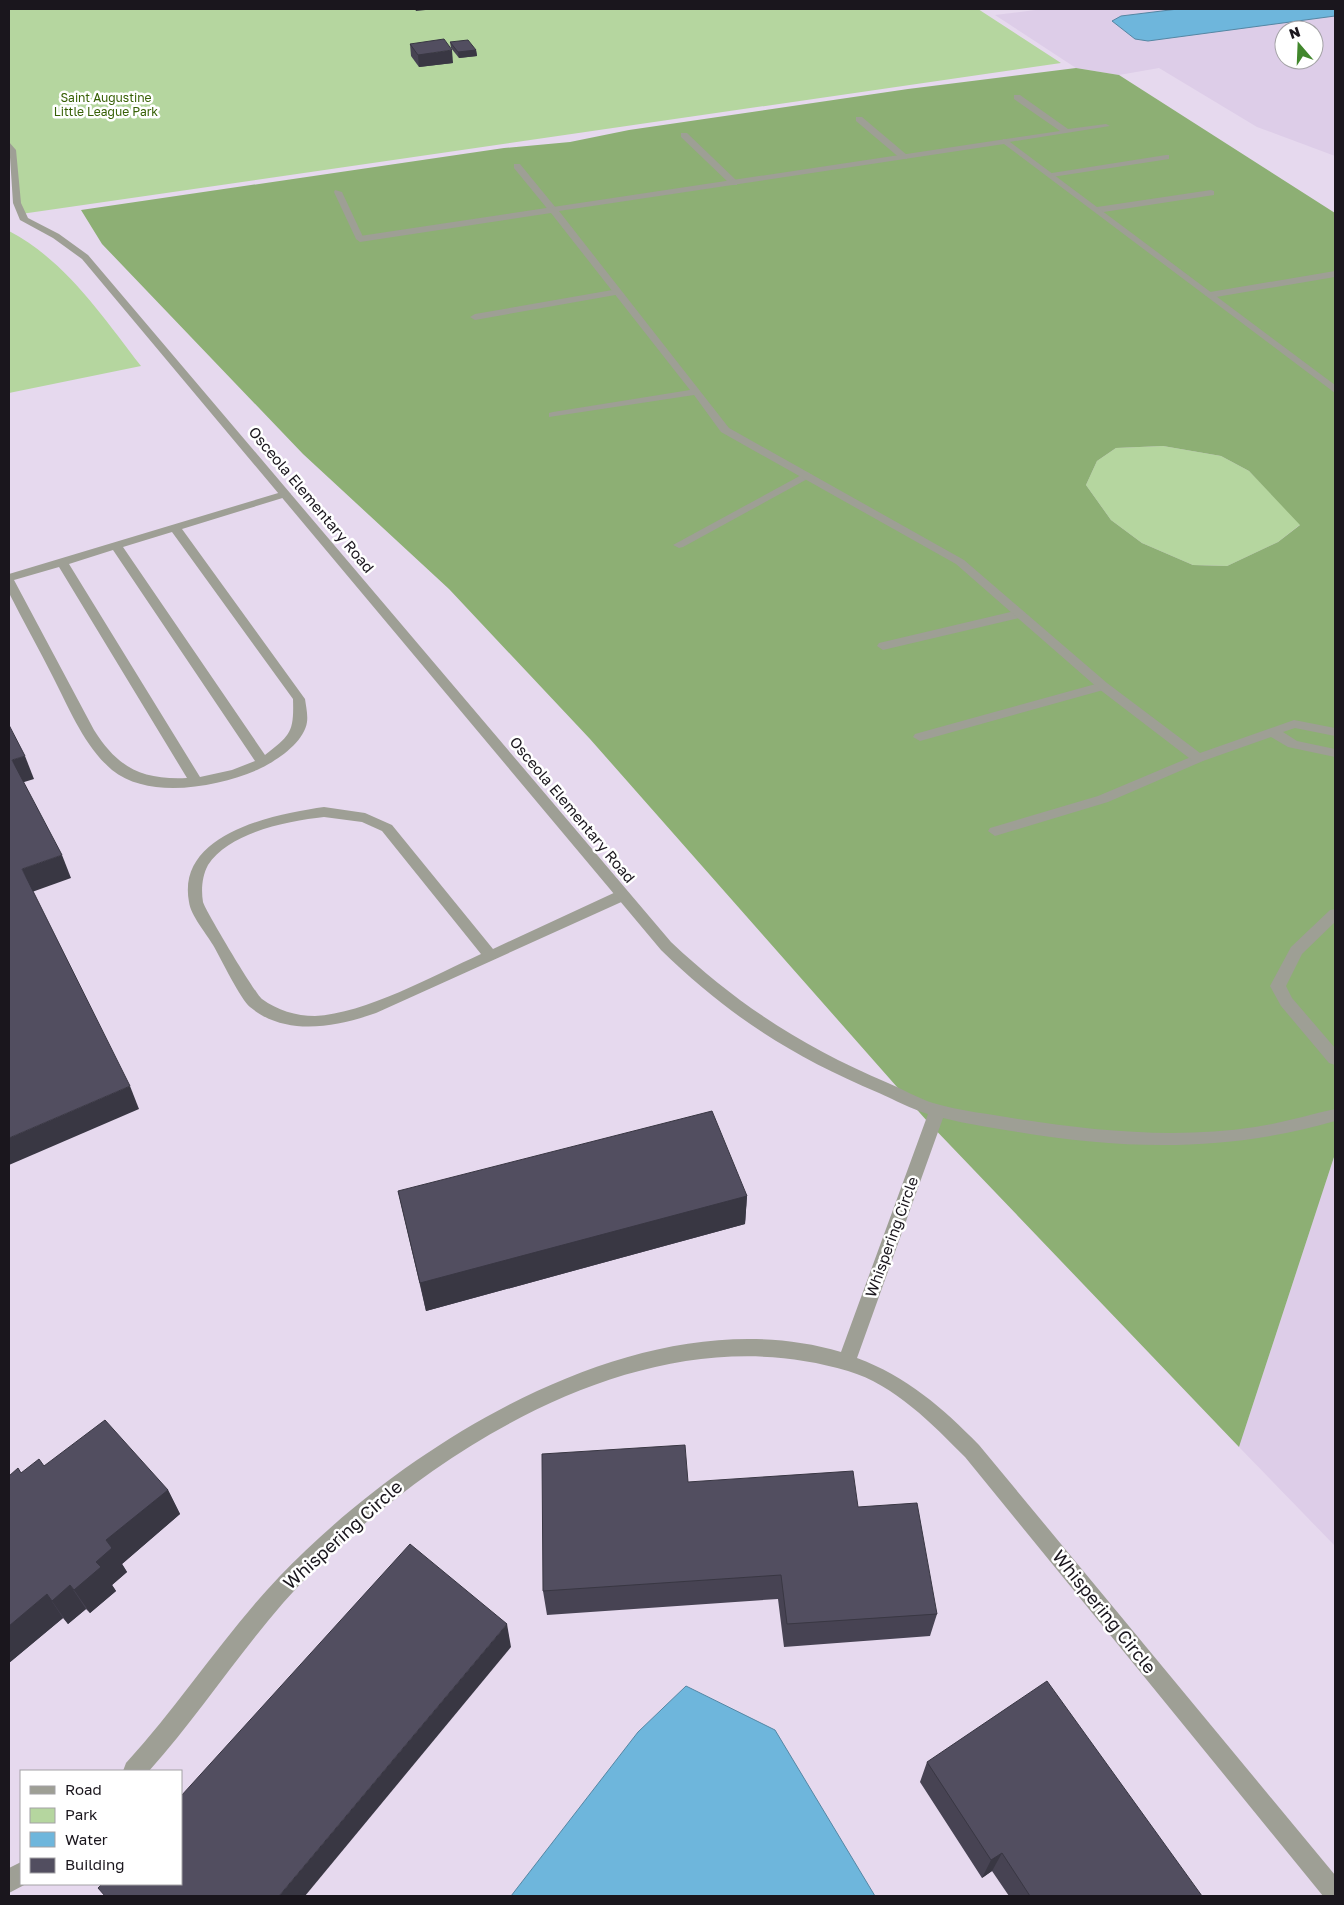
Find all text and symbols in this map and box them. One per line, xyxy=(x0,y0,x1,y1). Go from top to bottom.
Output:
north arrow xyxy=(1274,20,1324,70)
text: N xyxy=(1287,22,1302,42)
park label: Saint Augustine Little League Park xyxy=(54,90,158,119)
street label: Osceola Elementary Road xyxy=(245,423,378,576)
street label: Osceola Elementary Road xyxy=(506,733,639,886)
street label: Whispering Circle xyxy=(861,1174,921,1299)
street label: Whispering Circle xyxy=(278,1475,406,1593)
street label: Whispering Circle xyxy=(1048,1545,1161,1678)
legend xyxy=(20,1770,182,1885)
text: Road xyxy=(65,1780,102,1798)
text: Park xyxy=(65,1805,98,1823)
text: Water xyxy=(65,1830,108,1848)
text: Building xyxy=(65,1855,125,1873)

